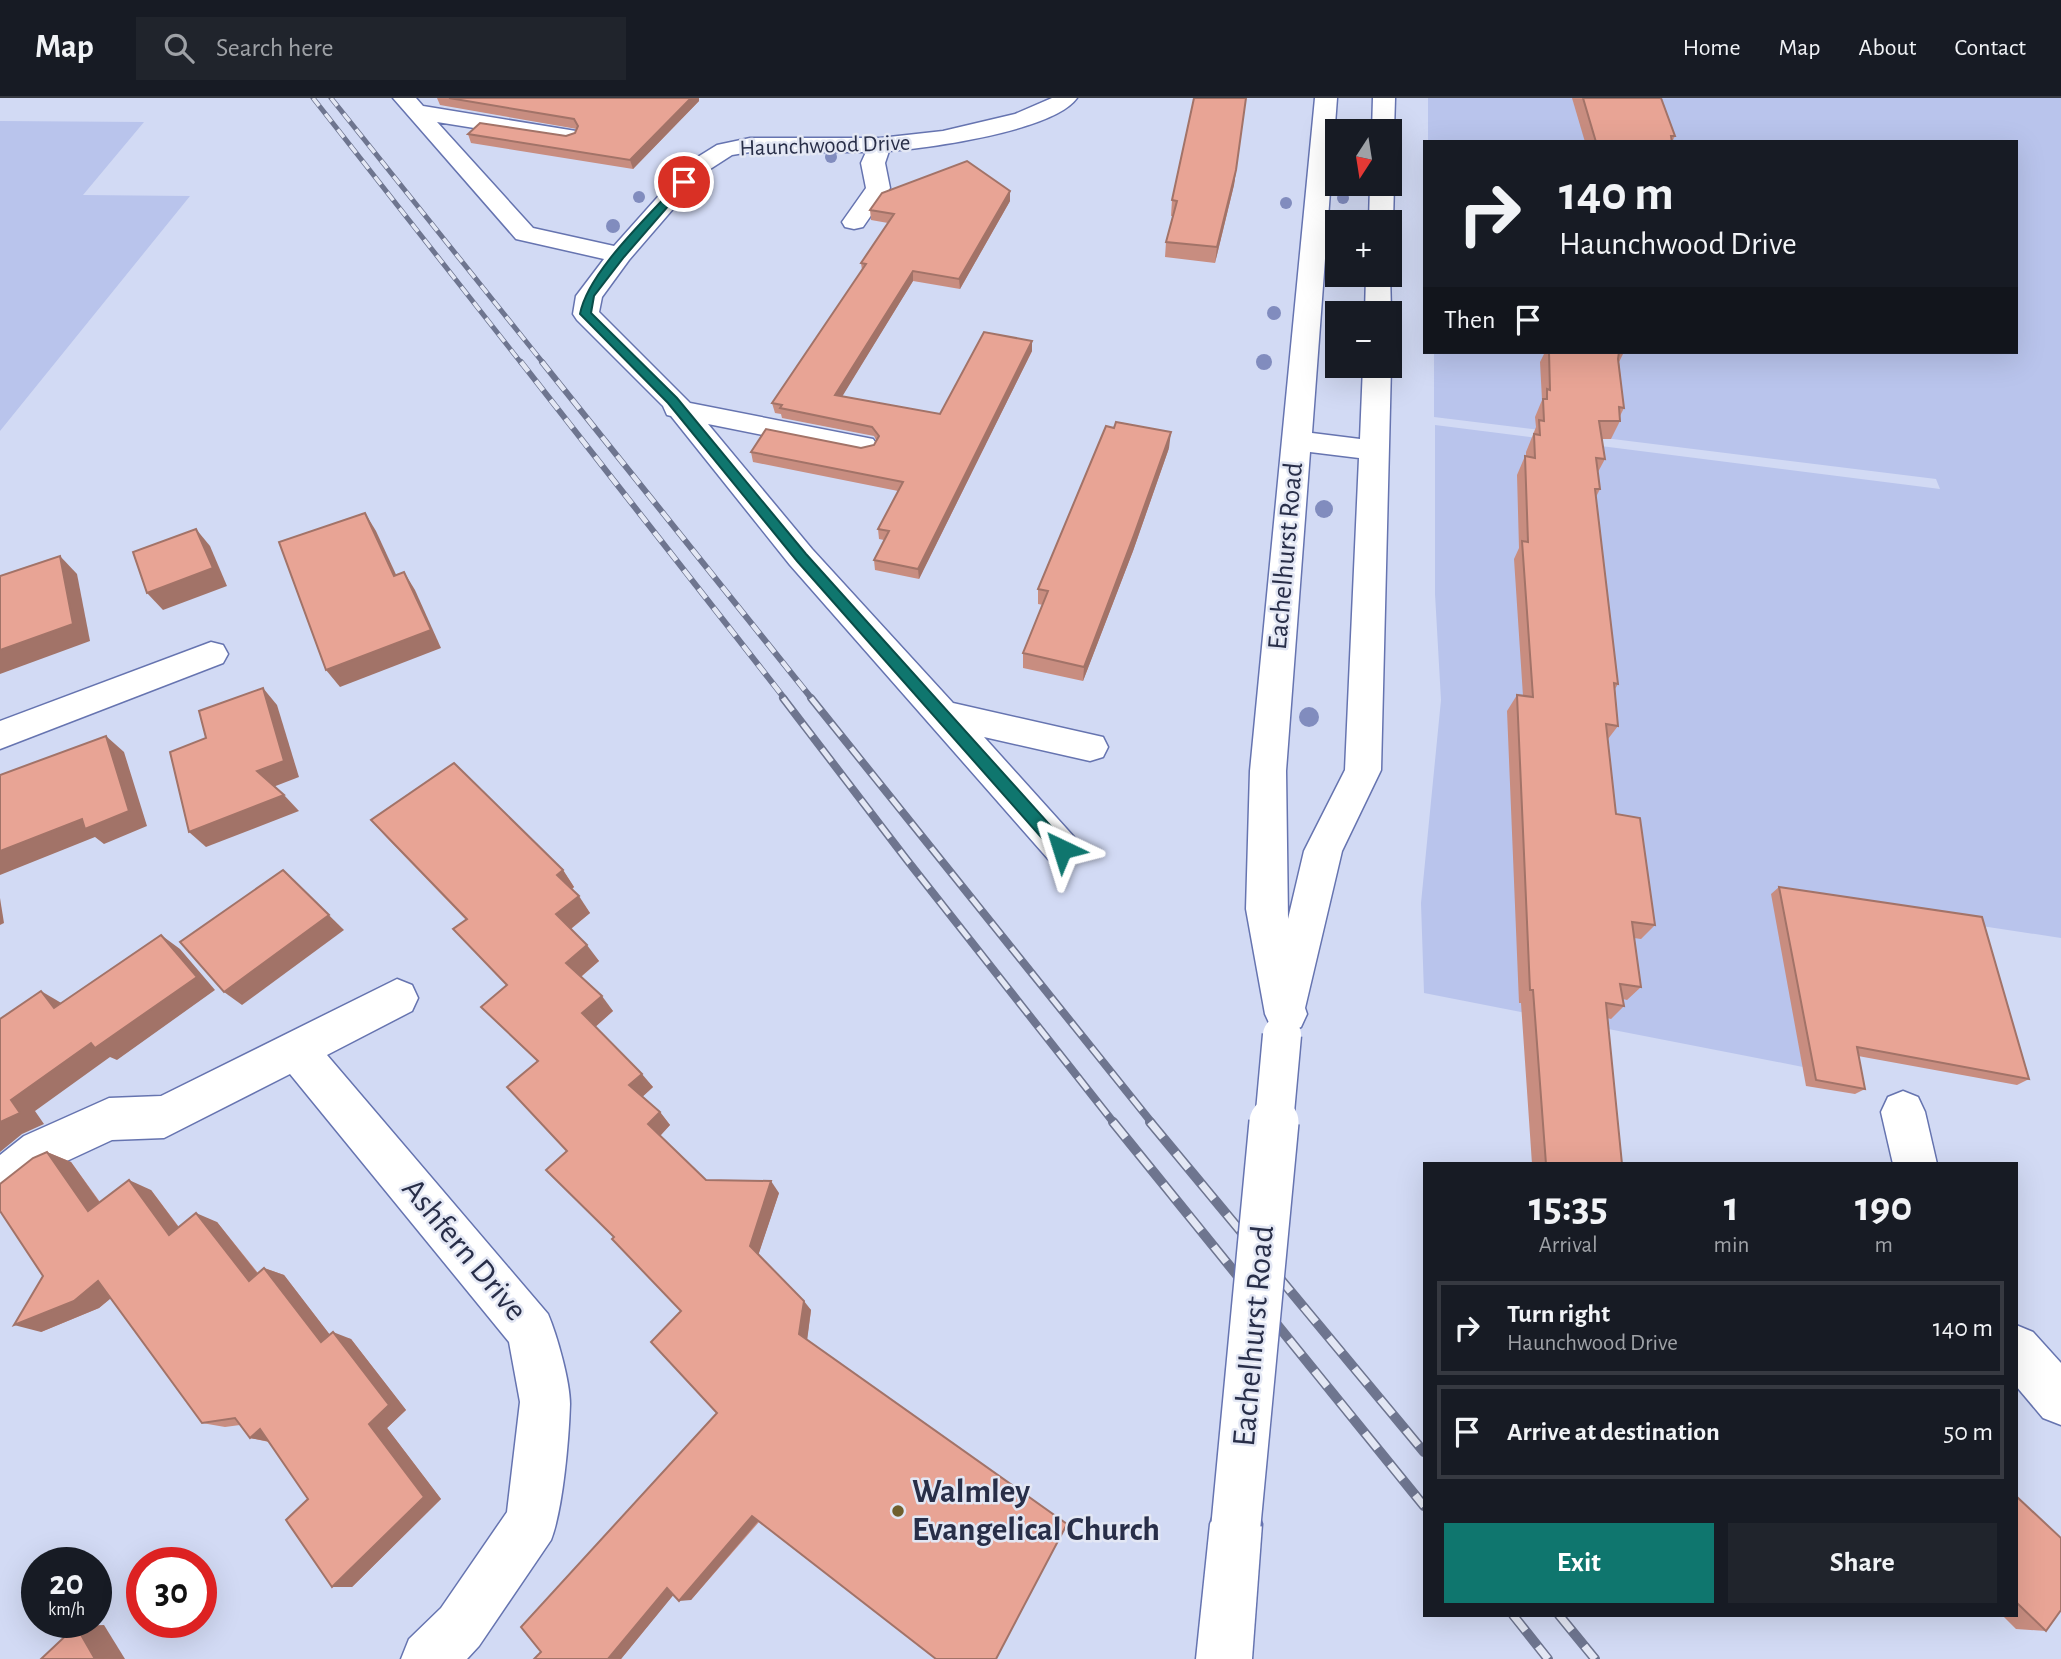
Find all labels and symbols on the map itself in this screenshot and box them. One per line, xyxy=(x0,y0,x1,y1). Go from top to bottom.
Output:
north arrow xyxy=(1325,119,1402,196)
street label: Haunchwood Drive xyxy=(739,132,911,160)
pin xyxy=(654,152,714,212)
street label: Eachelhurst Road xyxy=(1264,461,1308,651)
position arrow xyxy=(1025,812,1099,886)
street label: Ashfern Drive xyxy=(395,1173,533,1327)
street label: Eachelhurst Road xyxy=(1228,1224,1280,1448)
place label: Walmley Evangelical Church xyxy=(912,1476,1160,1547)
marker: Walmley Evangelical Church xyxy=(890,1503,906,1519)
speed limit sign: 30 xyxy=(126,1547,217,1638)

